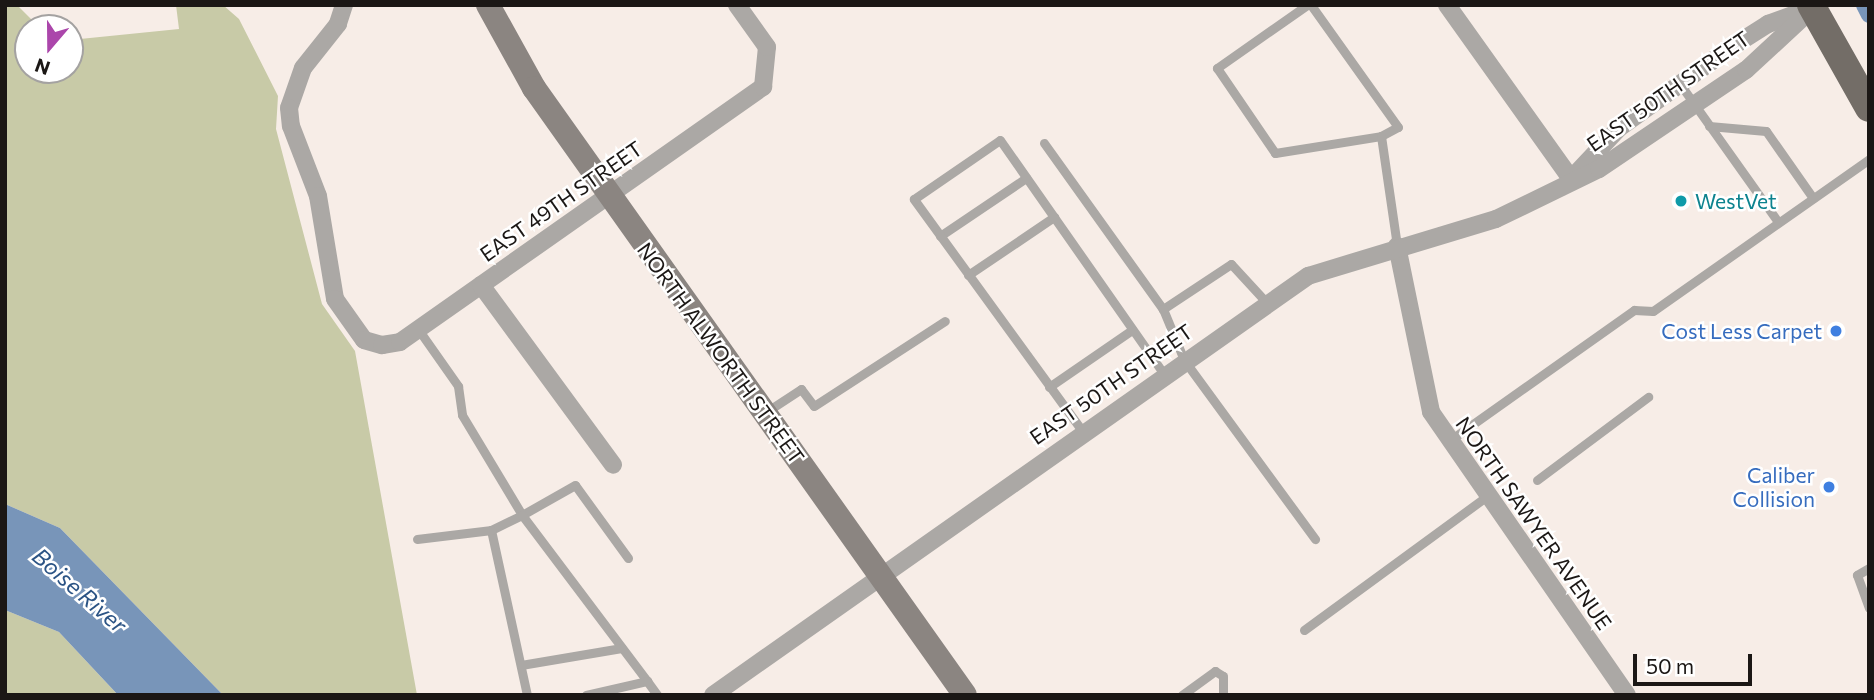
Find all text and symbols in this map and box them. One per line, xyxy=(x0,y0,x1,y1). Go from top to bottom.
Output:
north arrow xyxy=(14,14,84,84)
street label: EAST 50TH STREET xyxy=(1582,25,1754,157)
text: N xyxy=(32,54,53,81)
street label: EAST 49TH STREET xyxy=(475,136,647,266)
place label: WestVet xyxy=(1695,188,1777,214)
marker: WestVet xyxy=(1673,193,1689,209)
street label: NORTH ALWORTH STREET xyxy=(632,237,810,469)
street label: EAST 50TH STREET xyxy=(1025,318,1197,450)
place label: Cost Less Carpet xyxy=(1661,318,1822,344)
marker: Cost Less Carpet xyxy=(1828,323,1844,339)
street label: NORTH SAWYER AVENUE xyxy=(1451,412,1617,634)
place label: Caliber Collision xyxy=(1732,462,1815,512)
marker: Caliber Collision xyxy=(1821,479,1837,495)
water label: Boise River xyxy=(27,542,133,638)
scale bar xyxy=(1636,640,1755,684)
text: 50 m xyxy=(1646,653,1694,678)

